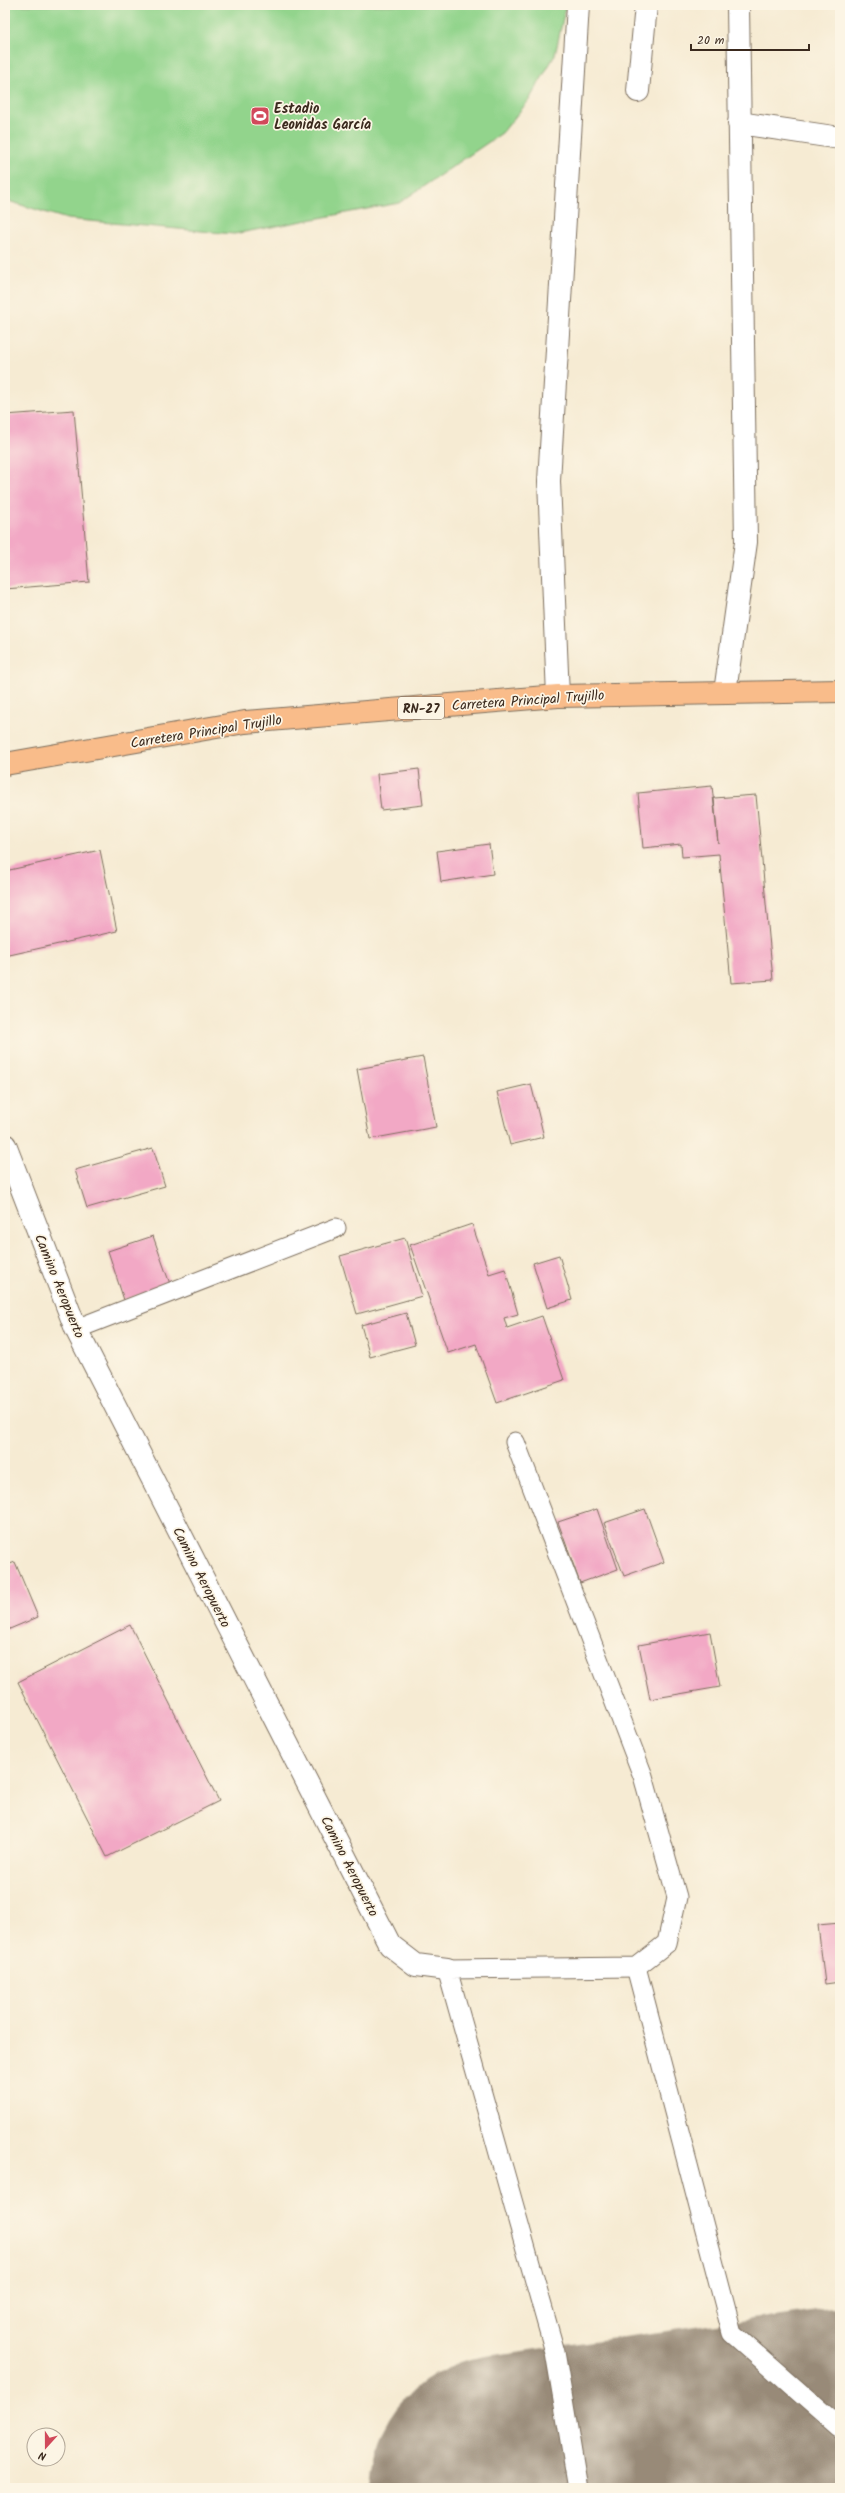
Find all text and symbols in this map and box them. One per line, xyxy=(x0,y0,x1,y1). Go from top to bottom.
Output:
scale bar xyxy=(691,26,809,52)
text: 20 m xyxy=(697,31,725,50)
place label: Estadio Leonidas García xyxy=(274,98,371,136)
sports icon: Estadio Leonidas García xyxy=(249,105,271,127)
street label: Carretera Principal Trujillo xyxy=(451,685,605,717)
road number: RN-27 xyxy=(398,697,444,719)
street label: Carretera Principal Trujillo xyxy=(129,709,283,755)
street label: Camino Aeropuerto xyxy=(28,1231,90,1342)
street label: Camino Aeropuerto xyxy=(166,1523,236,1632)
street label: Camino Aeropuerto xyxy=(314,1812,384,1921)
north arrow xyxy=(26,2427,66,2467)
text: N xyxy=(36,2446,49,2465)

